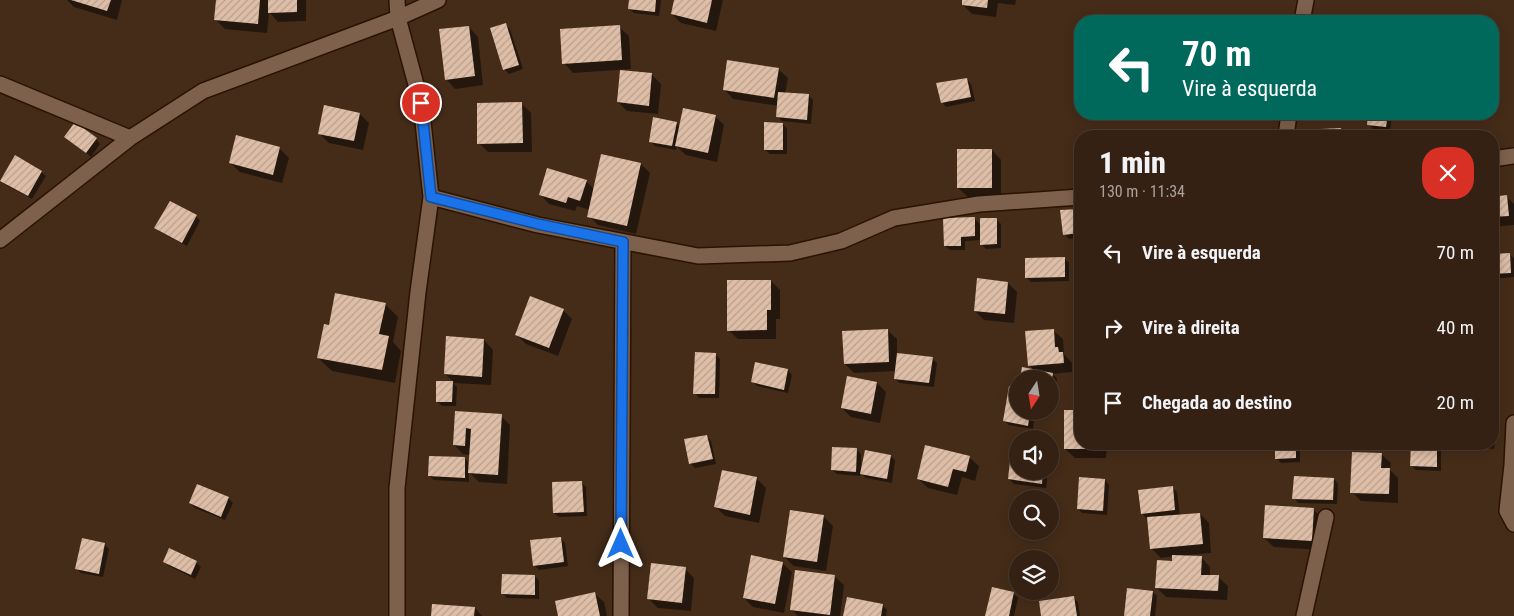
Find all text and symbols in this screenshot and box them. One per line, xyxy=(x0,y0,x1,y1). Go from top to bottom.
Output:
text: 70 m xyxy=(1182,34,1251,75)
icon: left xyxy=(1099,35,1164,100)
text: Vire à esquerda xyxy=(1182,76,1317,101)
pin xyxy=(400,82,442,124)
icon: arrive xyxy=(407,89,435,117)
text: 1 min xyxy=(1099,145,1166,180)
button: close xyxy=(1422,147,1474,199)
text: 130 m · 11:34 xyxy=(1099,182,1185,201)
icon: left xyxy=(1099,239,1127,267)
text: Vire à esquerda xyxy=(1142,241,1261,264)
text: 70 m xyxy=(1437,241,1474,264)
icon: right xyxy=(1099,314,1127,342)
text: Vire à direita xyxy=(1142,316,1240,339)
text: 40 m xyxy=(1437,316,1474,339)
north arrow xyxy=(1009,370,1059,420)
map controls xyxy=(1009,370,1059,600)
icon: arrive xyxy=(1099,389,1127,417)
text: Chegada ao destino xyxy=(1142,391,1292,414)
text: 20 m xyxy=(1437,391,1474,414)
button: sound xyxy=(1009,430,1059,480)
button: search xyxy=(1009,490,1059,540)
position arrow xyxy=(594,517,646,569)
button: layers xyxy=(1009,550,1059,600)

